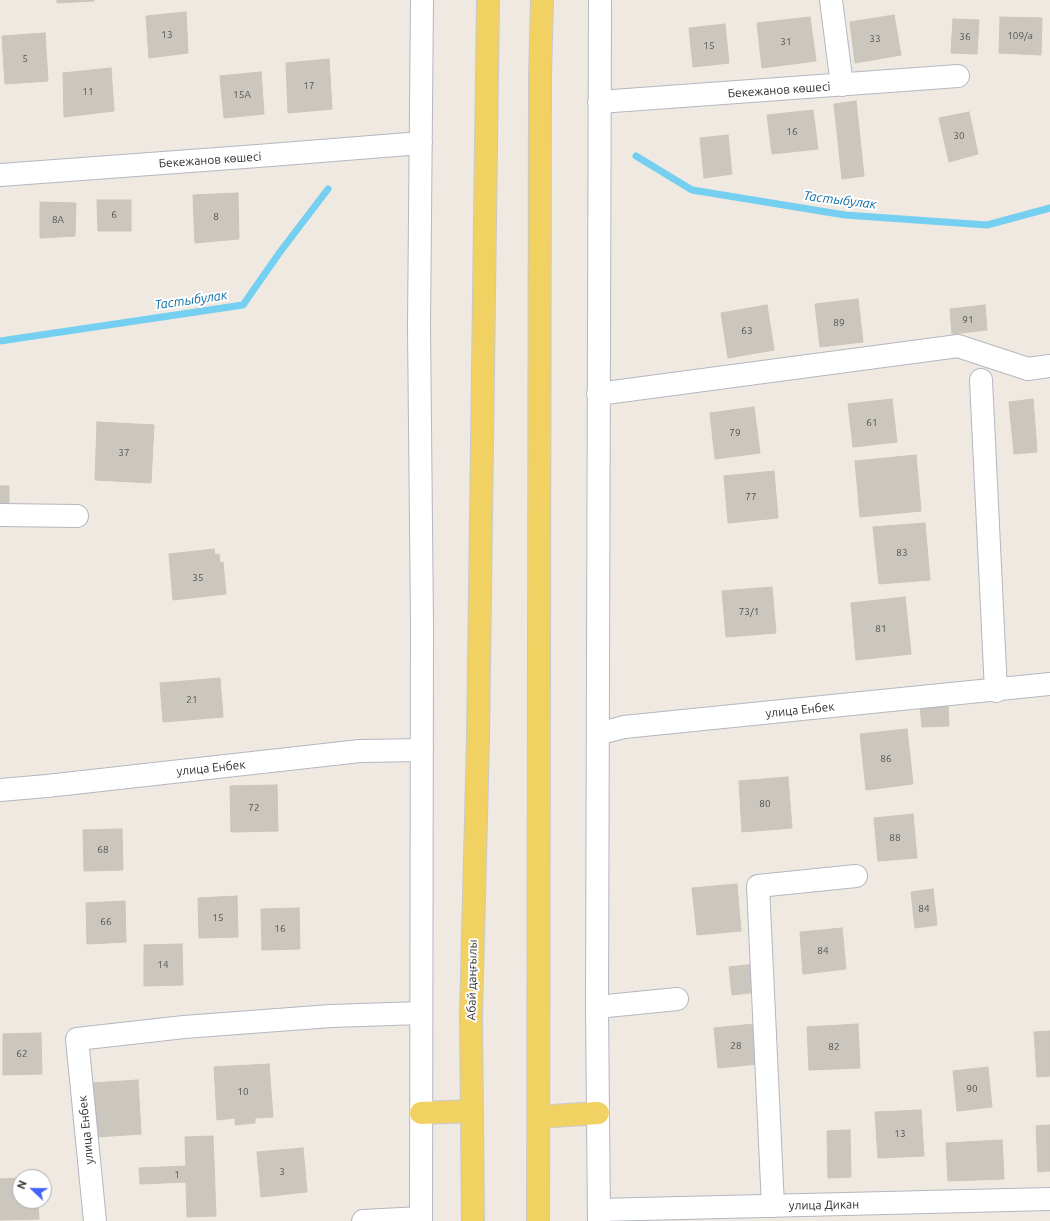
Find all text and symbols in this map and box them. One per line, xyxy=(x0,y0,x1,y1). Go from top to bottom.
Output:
house number: 13 xyxy=(161,29,173,41)
house number: 109/а xyxy=(1007,30,1033,42)
house number: 36 xyxy=(959,31,971,43)
house number: 33 xyxy=(869,33,881,45)
house number: 31 xyxy=(780,36,792,48)
house number: 15 xyxy=(703,40,715,52)
house number: 5 xyxy=(22,53,28,65)
street label: Бекежанов көшесі xyxy=(727,79,831,101)
house number: 17 xyxy=(303,80,315,92)
house number: 11 xyxy=(82,86,94,98)
house number: 15А xyxy=(233,89,251,101)
house number: 16 xyxy=(786,126,798,138)
house number: 30 xyxy=(953,130,965,142)
street label: Бекежанов көшесі xyxy=(158,149,262,171)
water label: Тастыбулак xyxy=(803,188,877,212)
house number: 6 xyxy=(111,209,117,221)
house number: 8 xyxy=(213,211,219,223)
house number: 8А xyxy=(52,214,64,226)
water label: Тастыбулак xyxy=(153,287,229,313)
house number: 91 xyxy=(962,314,974,326)
house number: 89 xyxy=(833,317,845,329)
house number: 63 xyxy=(741,325,753,337)
house number: 61 xyxy=(866,417,878,429)
house number: 79 xyxy=(729,427,741,439)
house number: 37 xyxy=(118,447,130,459)
house number: 77 xyxy=(745,491,757,503)
house number: 83 xyxy=(896,547,908,559)
house number: 35 xyxy=(192,572,204,584)
house number: 73/1 xyxy=(739,606,759,618)
house number: 81 xyxy=(875,623,887,635)
house number: 21 xyxy=(186,694,198,706)
street label: улица Енбек xyxy=(765,699,835,721)
house number: 86 xyxy=(880,753,892,765)
street label: улица Енбек xyxy=(176,757,246,779)
house number: 80 xyxy=(759,798,771,810)
house number: 72 xyxy=(248,802,260,814)
house number: 88 xyxy=(889,832,901,844)
house number: 68 xyxy=(97,844,109,856)
house number: 84 xyxy=(918,903,930,915)
house number: 15 xyxy=(212,912,224,924)
house number: 66 xyxy=(100,916,112,928)
house number: 16 xyxy=(274,923,286,935)
street label: Абай даңғылы xyxy=(464,939,480,1021)
house number: 84 xyxy=(817,945,829,957)
house number: 14 xyxy=(157,959,169,971)
house number: 28 xyxy=(730,1040,742,1052)
house number: 82 xyxy=(828,1041,840,1053)
house number: 62 xyxy=(16,1048,28,1060)
house number: 90 xyxy=(966,1083,978,1095)
house number: 10 xyxy=(237,1086,249,1098)
street label: улица Енбек xyxy=(75,1095,97,1165)
house number: 13 xyxy=(894,1128,906,1140)
house number: 3 xyxy=(279,1166,285,1178)
north arrow xyxy=(12,1169,52,1209)
house number: 1 xyxy=(174,1169,180,1181)
text: N xyxy=(15,1179,29,1191)
street label: улица Дикан xyxy=(789,1197,859,1213)

